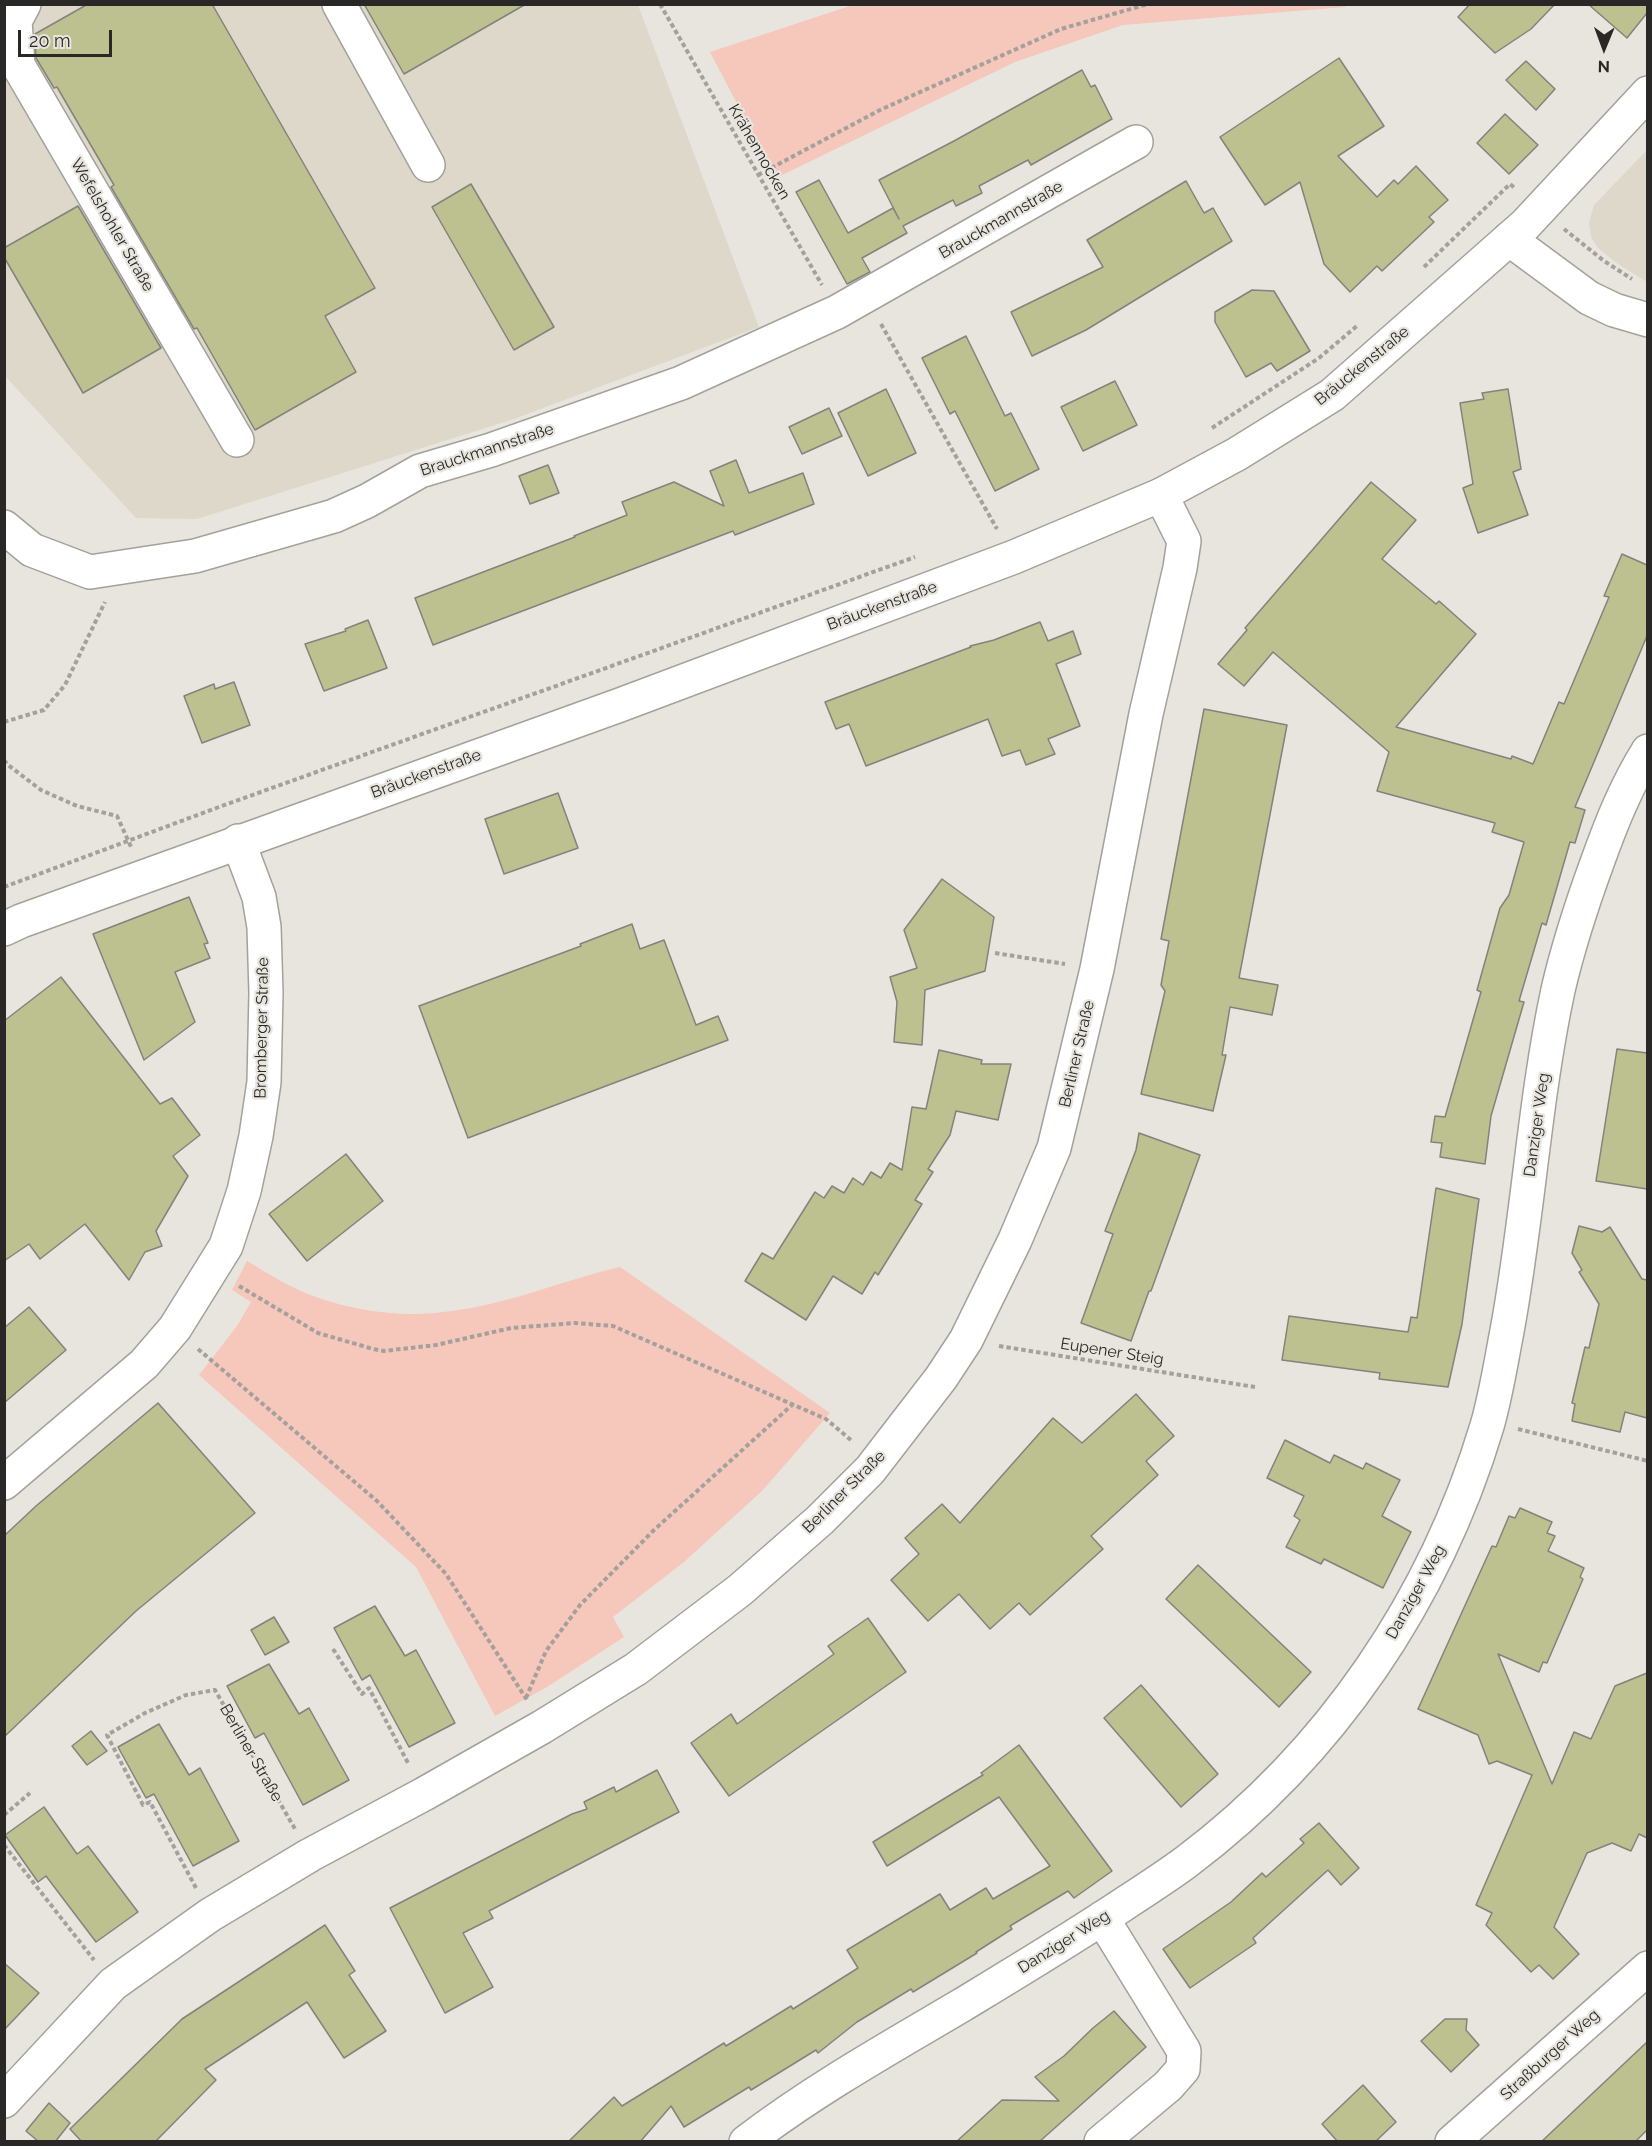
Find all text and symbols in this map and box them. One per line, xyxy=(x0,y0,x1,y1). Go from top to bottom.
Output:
scale bar xyxy=(21,18,116,56)
north arrow xyxy=(1574,18,1634,78)
text: 20 m xyxy=(29,30,71,51)
text: N xyxy=(1597,57,1610,76)
street label: Krähennocken xyxy=(724,101,794,203)
street label: Wefelshohler Straße xyxy=(66,155,158,295)
street label: Brauckmannstraße xyxy=(936,177,1066,263)
street label: Bräuckenstraße xyxy=(1311,322,1413,410)
street label: Brauckmannstraße xyxy=(418,419,556,481)
street label: Bräuckenstraße xyxy=(824,577,940,635)
street label: Bräuckenstraße xyxy=(368,745,484,803)
street label: Bromberger Straße xyxy=(251,957,273,1099)
street label: Berliner Straße xyxy=(1055,999,1099,1109)
street label: Danziger Weg xyxy=(1520,1072,1554,1178)
street label: Eupener Steig xyxy=(1059,1334,1165,1370)
street label: Berliner Straße xyxy=(799,1447,889,1537)
street label: Danziger Weg xyxy=(1382,1542,1450,1642)
street label: Berliner Straße xyxy=(215,1701,287,1805)
street label: Danziger Weg xyxy=(1015,1906,1113,1978)
street label: Straßburger Weg xyxy=(1496,2005,1604,2105)

